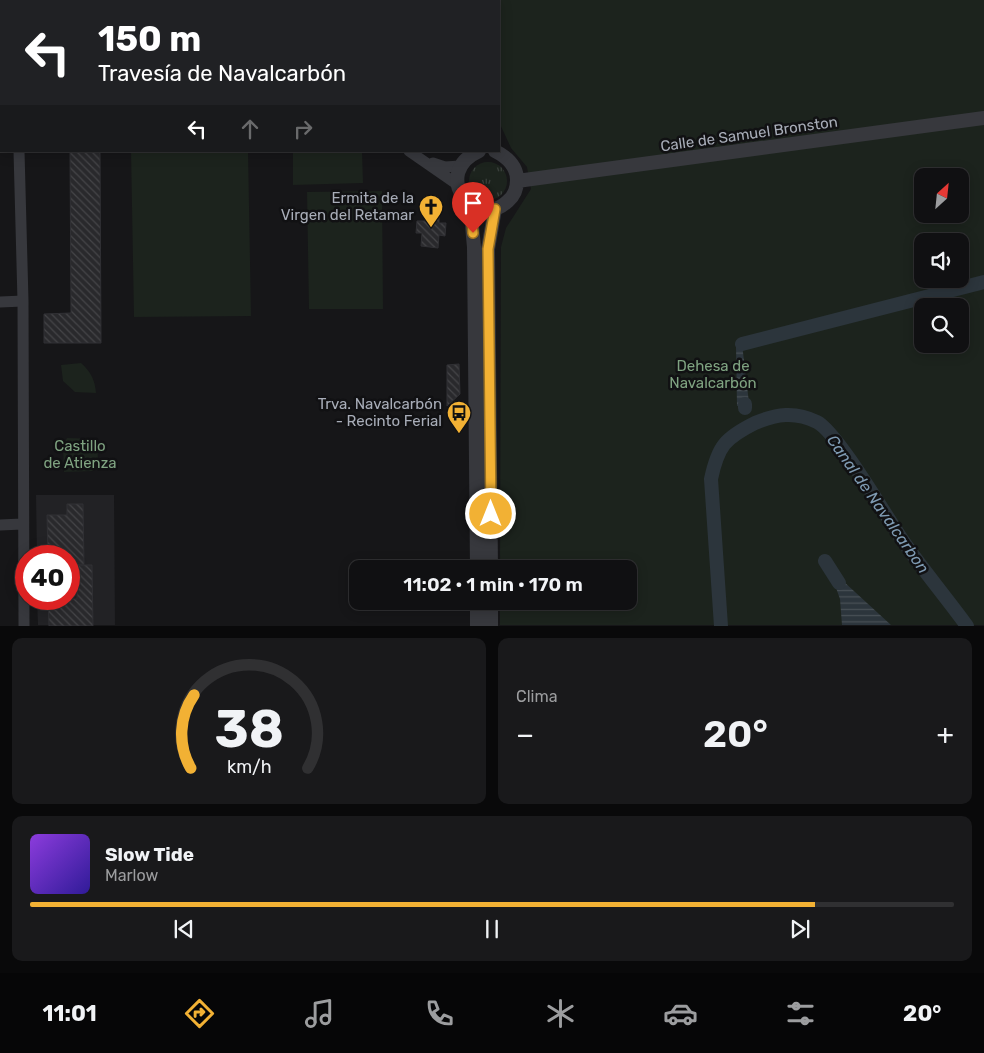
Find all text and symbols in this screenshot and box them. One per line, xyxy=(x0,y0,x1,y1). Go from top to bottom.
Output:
text: 150 m xyxy=(98,18,201,60)
icon: left xyxy=(15,20,80,85)
text: Travesía de Navalcarbón xyxy=(98,60,346,87)
street label: Calle de Samuel Bronston xyxy=(659,113,839,155)
icon: left xyxy=(183,115,211,143)
icon: ahead xyxy=(236,115,264,143)
icon: right xyxy=(289,115,317,143)
north arrow xyxy=(914,168,969,222)
map controls xyxy=(914,168,969,353)
pin xyxy=(452,182,494,233)
place label: Ermita de la Virgen del Retamar xyxy=(281,189,414,224)
icon: arrive xyxy=(459,189,487,217)
church icon: Ermita de la Virgen del Retamar xyxy=(418,194,444,228)
button: sound xyxy=(914,233,969,288)
button: search xyxy=(914,298,969,353)
park label: Dehesa de Navalcarbón xyxy=(669,357,757,392)
place label: Trva. Navalcarbón - Recinto Ferial xyxy=(318,395,442,430)
bus stop icon: Trva. Navalcarbón - Recinto Ferial xyxy=(446,400,472,434)
water label: Canal de Navalcarbon xyxy=(823,431,933,577)
park label: Castillo de Atienza xyxy=(43,437,117,472)
position arrow xyxy=(464,487,516,539)
speed limit sign: 40 xyxy=(15,545,80,610)
text: 11:02 · 1 min · 170 m xyxy=(403,573,583,596)
text: Clima xyxy=(516,687,557,706)
text: 38 xyxy=(214,698,284,760)
text: 20° xyxy=(703,711,768,757)
text: − xyxy=(516,718,534,751)
text: + xyxy=(937,718,954,751)
text: km/h xyxy=(227,756,271,777)
text: Slow Tide xyxy=(105,843,194,866)
text: Marlow xyxy=(105,866,158,885)
icon: previous xyxy=(170,915,198,943)
icon: pause xyxy=(478,915,506,943)
icon: next xyxy=(786,915,814,943)
icon: directions xyxy=(182,996,217,1031)
icon: music xyxy=(302,996,337,1031)
icon: phone xyxy=(422,996,457,1031)
icon: climate xyxy=(543,996,578,1031)
icon: car xyxy=(663,996,698,1031)
icon: filters xyxy=(783,996,818,1031)
text: 11:01 xyxy=(43,1000,97,1027)
text: 20° xyxy=(903,1000,941,1027)

